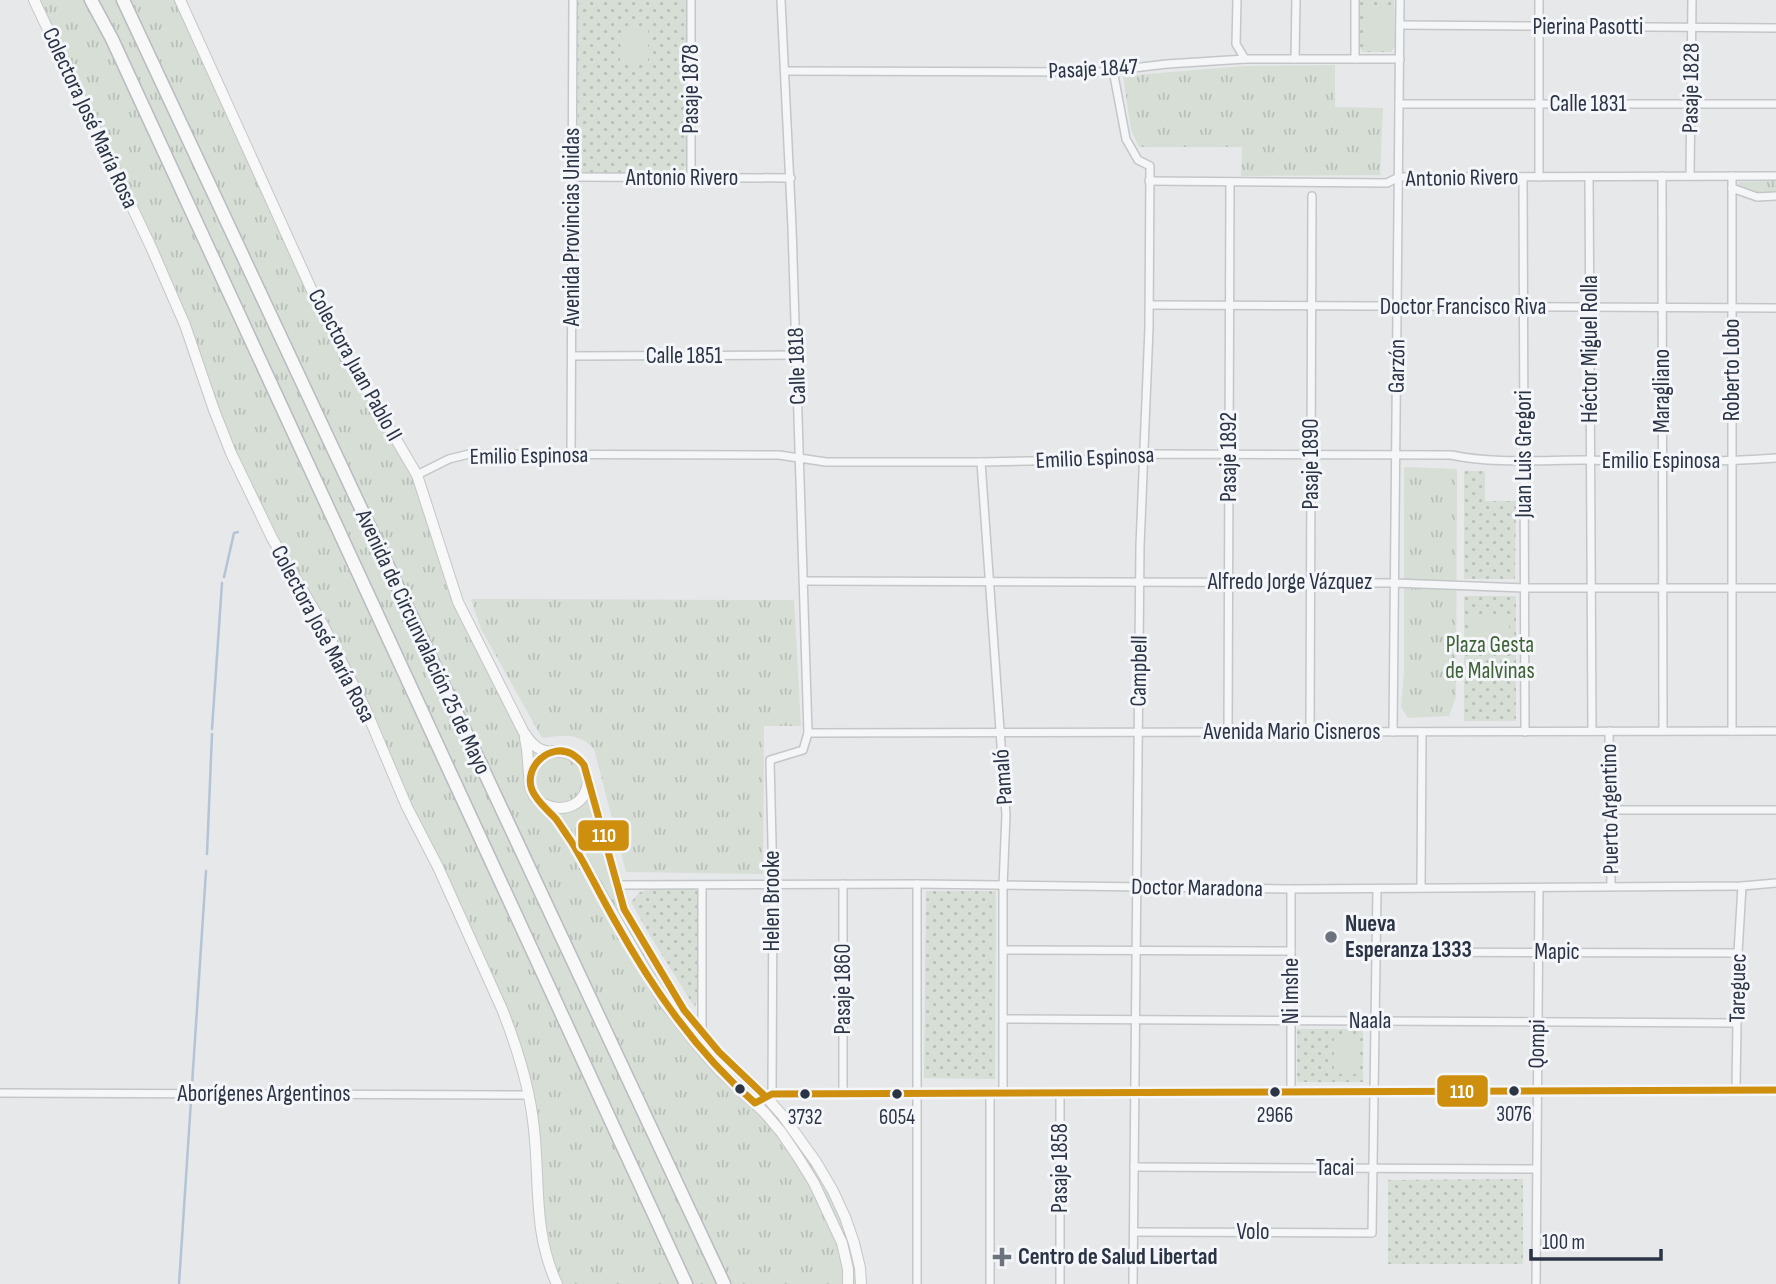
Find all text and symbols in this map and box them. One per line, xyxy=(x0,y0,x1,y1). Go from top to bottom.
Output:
street label: Pierina Pasotti xyxy=(1533,13,1643,41)
street label: Colectora José María Rosa xyxy=(36,23,144,213)
street label: Pasaje 1828 xyxy=(1676,43,1706,133)
street label: Pasaje 1878 xyxy=(677,44,705,134)
street label: Pasaje 1847 xyxy=(1048,53,1138,85)
street label: Calle 1831 xyxy=(1550,90,1626,118)
street label: Avenida Provincias Unidas xyxy=(558,128,586,327)
street label: Antonio Rivero xyxy=(1404,163,1519,193)
street label: Antonio Rivero xyxy=(625,164,738,192)
street label: Héctor Miguel Rolla xyxy=(1576,275,1604,423)
street label: Colectora Juan Pablo II xyxy=(302,284,408,446)
street label: Doctor Francisco Riva xyxy=(1380,293,1546,321)
street label: Roberto Lobo xyxy=(1718,319,1746,421)
street label: Calle 1818 xyxy=(782,327,812,405)
street label: Garzón xyxy=(1383,339,1411,393)
street label: Calle 1851 xyxy=(646,342,722,370)
street label: Maragliano xyxy=(1648,349,1676,433)
street label: Juan Luis Gregori xyxy=(1510,390,1538,519)
street label: Pasaje 1892 xyxy=(1215,412,1243,502)
street label: Pasaje 1890 xyxy=(1297,419,1325,509)
street label: Emilio Espinosa xyxy=(469,441,589,471)
street label: Emilio Espinosa xyxy=(1035,441,1155,475)
street label: Emilio Espinosa xyxy=(1602,447,1720,475)
street label: Avenida de Circunvalación 25 de Mayo xyxy=(349,504,497,779)
street label: Colectora José María Rosa xyxy=(265,541,381,727)
street label: Alfredo Jorge Vázquez xyxy=(1207,568,1372,596)
park label: Plaza Gesta de Malvinas xyxy=(1445,631,1535,685)
street label: Campbell xyxy=(1124,635,1154,707)
street label: Avenida Mario Cisneros xyxy=(1202,718,1381,746)
street label: Puerto Argentino xyxy=(1595,743,1625,875)
street label: Pamaló xyxy=(987,748,1019,806)
line badge: 110 xyxy=(577,819,630,852)
text: 110 xyxy=(592,825,616,848)
street label: Helen Brooke xyxy=(758,850,786,952)
street label: Doctor Maradona xyxy=(1131,873,1263,903)
place label: Nueva Esperanza 1333 xyxy=(1345,910,1472,964)
marker: Nueva Esperanza 1333 xyxy=(1323,929,1339,945)
street label: Mapic xyxy=(1534,938,1580,966)
street label: Pasaje 1860 xyxy=(829,944,857,1034)
street label: Tareguec xyxy=(1723,953,1753,1023)
street label: Ni Imshe xyxy=(1277,958,1305,1024)
street label: Naala xyxy=(1349,1007,1391,1035)
street label: Qompi xyxy=(1523,1019,1551,1069)
line badge: 110 xyxy=(1436,1074,1489,1108)
street label: Aborígenes Argentinos xyxy=(177,1080,350,1108)
text: 110 xyxy=(1450,1081,1474,1104)
unlabelled marker xyxy=(733,1082,747,1096)
marker: 3076 xyxy=(1507,1084,1521,1098)
marker: 2966 xyxy=(1268,1085,1282,1099)
marker: 3732 xyxy=(798,1087,812,1101)
marker: 6054 xyxy=(890,1087,904,1101)
place label: 3076 xyxy=(1496,1102,1532,1127)
place label: 2966 xyxy=(1257,1103,1293,1128)
place label: 3732 xyxy=(788,1105,822,1130)
place label: 6054 xyxy=(879,1105,915,1130)
street label: Pasaje 1858 xyxy=(1046,1123,1074,1213)
street label: Tacai xyxy=(1316,1154,1354,1182)
street label: Volo xyxy=(1236,1218,1270,1246)
scale bar xyxy=(1531,1218,1660,1262)
text: 100 m xyxy=(1542,1230,1585,1255)
place label: Centro de Salud Libertad xyxy=(1018,1243,1217,1271)
marker: Centro de Salud Libertad xyxy=(992,1247,1012,1267)

